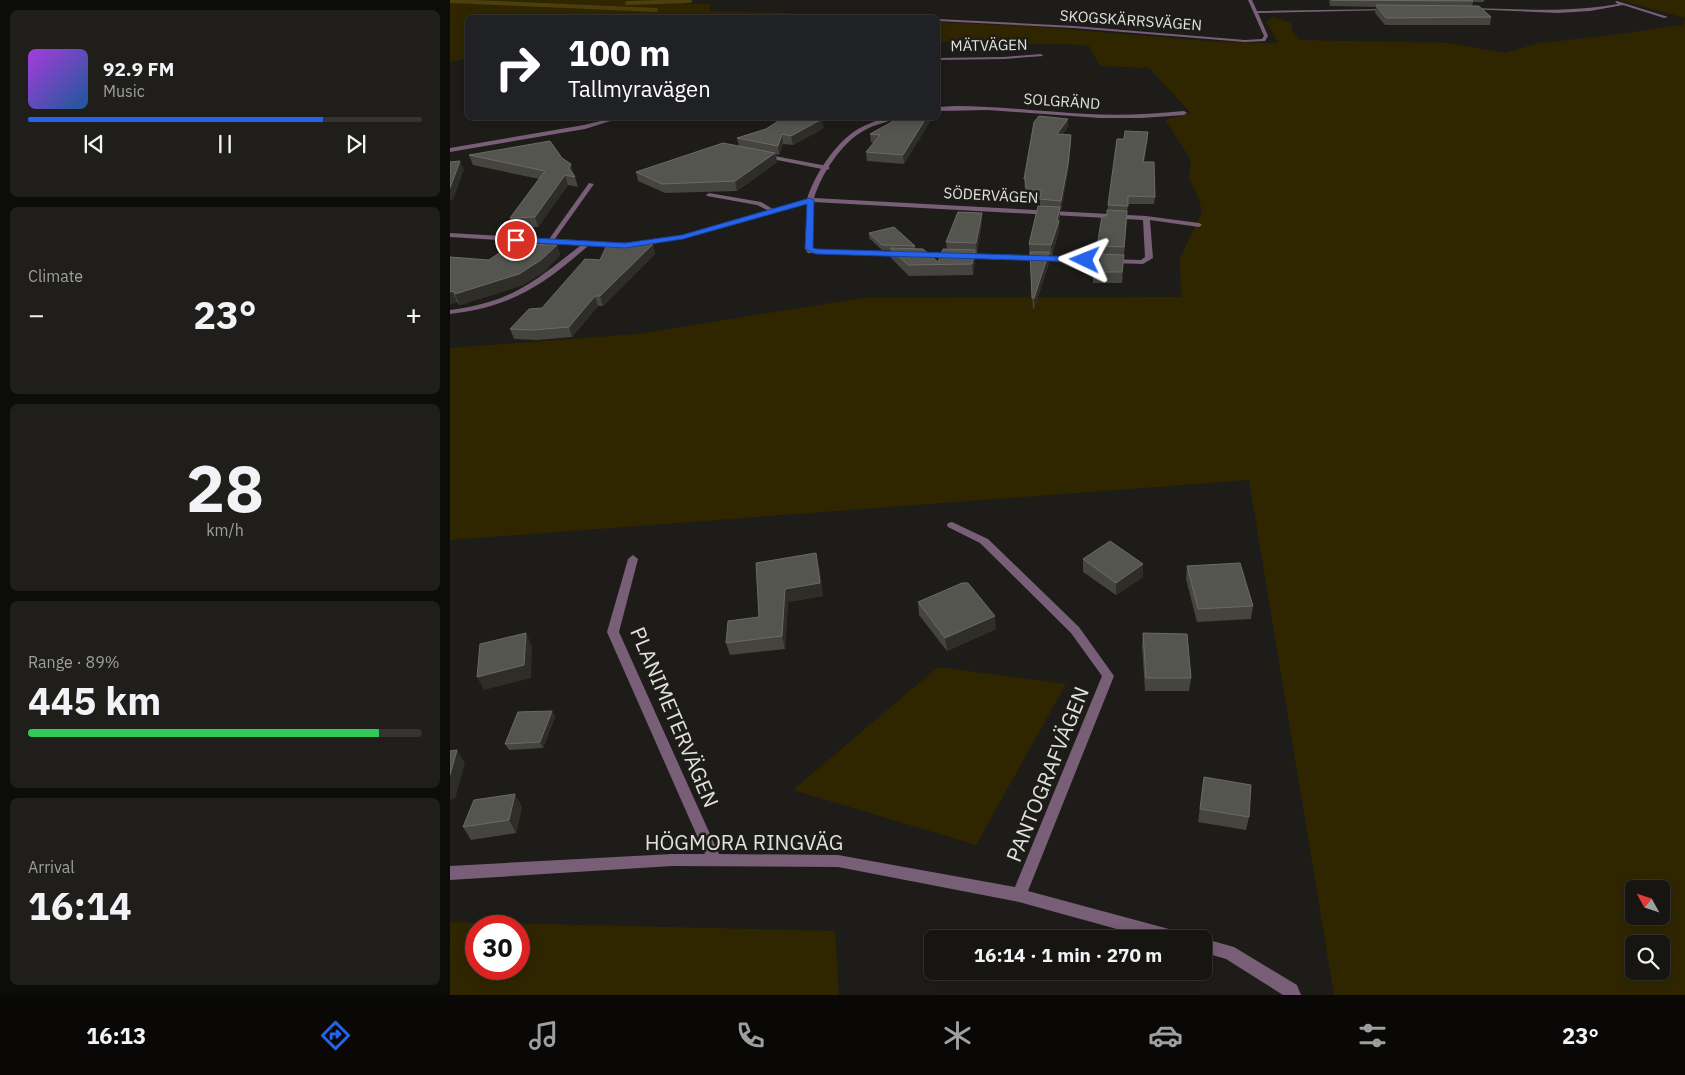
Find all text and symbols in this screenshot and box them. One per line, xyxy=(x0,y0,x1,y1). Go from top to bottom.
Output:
street label: SKOGSKÄRRSVÄGEN xyxy=(1059,6,1203,34)
text: 100 m xyxy=(568,30,671,76)
icon: right xyxy=(485,35,550,100)
street label: MÄTVÄGEN xyxy=(950,35,1028,55)
text: 92.9 FM xyxy=(103,57,174,81)
text: Tallmyravägen xyxy=(568,74,711,103)
text: Music xyxy=(103,81,145,101)
street label: SOLGRÄND xyxy=(1023,89,1101,113)
icon: previous xyxy=(80,130,108,158)
icon: pause xyxy=(211,130,239,158)
icon: next xyxy=(342,130,370,158)
street label: SÖDERVÄGEN xyxy=(943,183,1039,207)
pin xyxy=(495,219,537,261)
icon: arrive xyxy=(502,226,530,254)
position arrow xyxy=(1058,233,1110,285)
text: Climate xyxy=(28,266,83,286)
text: 23° xyxy=(193,290,257,339)
text: − xyxy=(28,296,45,333)
text: + xyxy=(405,296,422,333)
text: 28 xyxy=(186,445,264,530)
text: km/h xyxy=(206,520,244,540)
street label: PLANIMETERVÄGEN xyxy=(624,622,726,812)
text: Range · 89% xyxy=(28,652,120,672)
text: 445 km xyxy=(28,676,161,725)
street label: PANTOGRAFVÄGEN xyxy=(999,682,1095,866)
street label: HÖGMORA RINGVÄG xyxy=(645,828,843,856)
text: Arrival xyxy=(28,857,75,877)
north arrow xyxy=(1625,880,1670,925)
map controls xyxy=(1625,880,1670,980)
text: 16:14 xyxy=(28,881,132,930)
speed limit sign: 30 xyxy=(465,915,530,980)
button: search xyxy=(1625,935,1670,980)
text: 16:14 · 1 min · 270 m xyxy=(974,943,1162,967)
icon: directions xyxy=(318,1018,353,1053)
icon: music xyxy=(526,1018,561,1053)
icon: phone xyxy=(733,1018,768,1053)
icon: climate xyxy=(940,1018,975,1053)
icon: car xyxy=(1148,1018,1183,1053)
icon: filters xyxy=(1355,1018,1390,1053)
text: 16:13 xyxy=(86,1021,146,1050)
text: 23° xyxy=(1562,1021,1599,1050)

